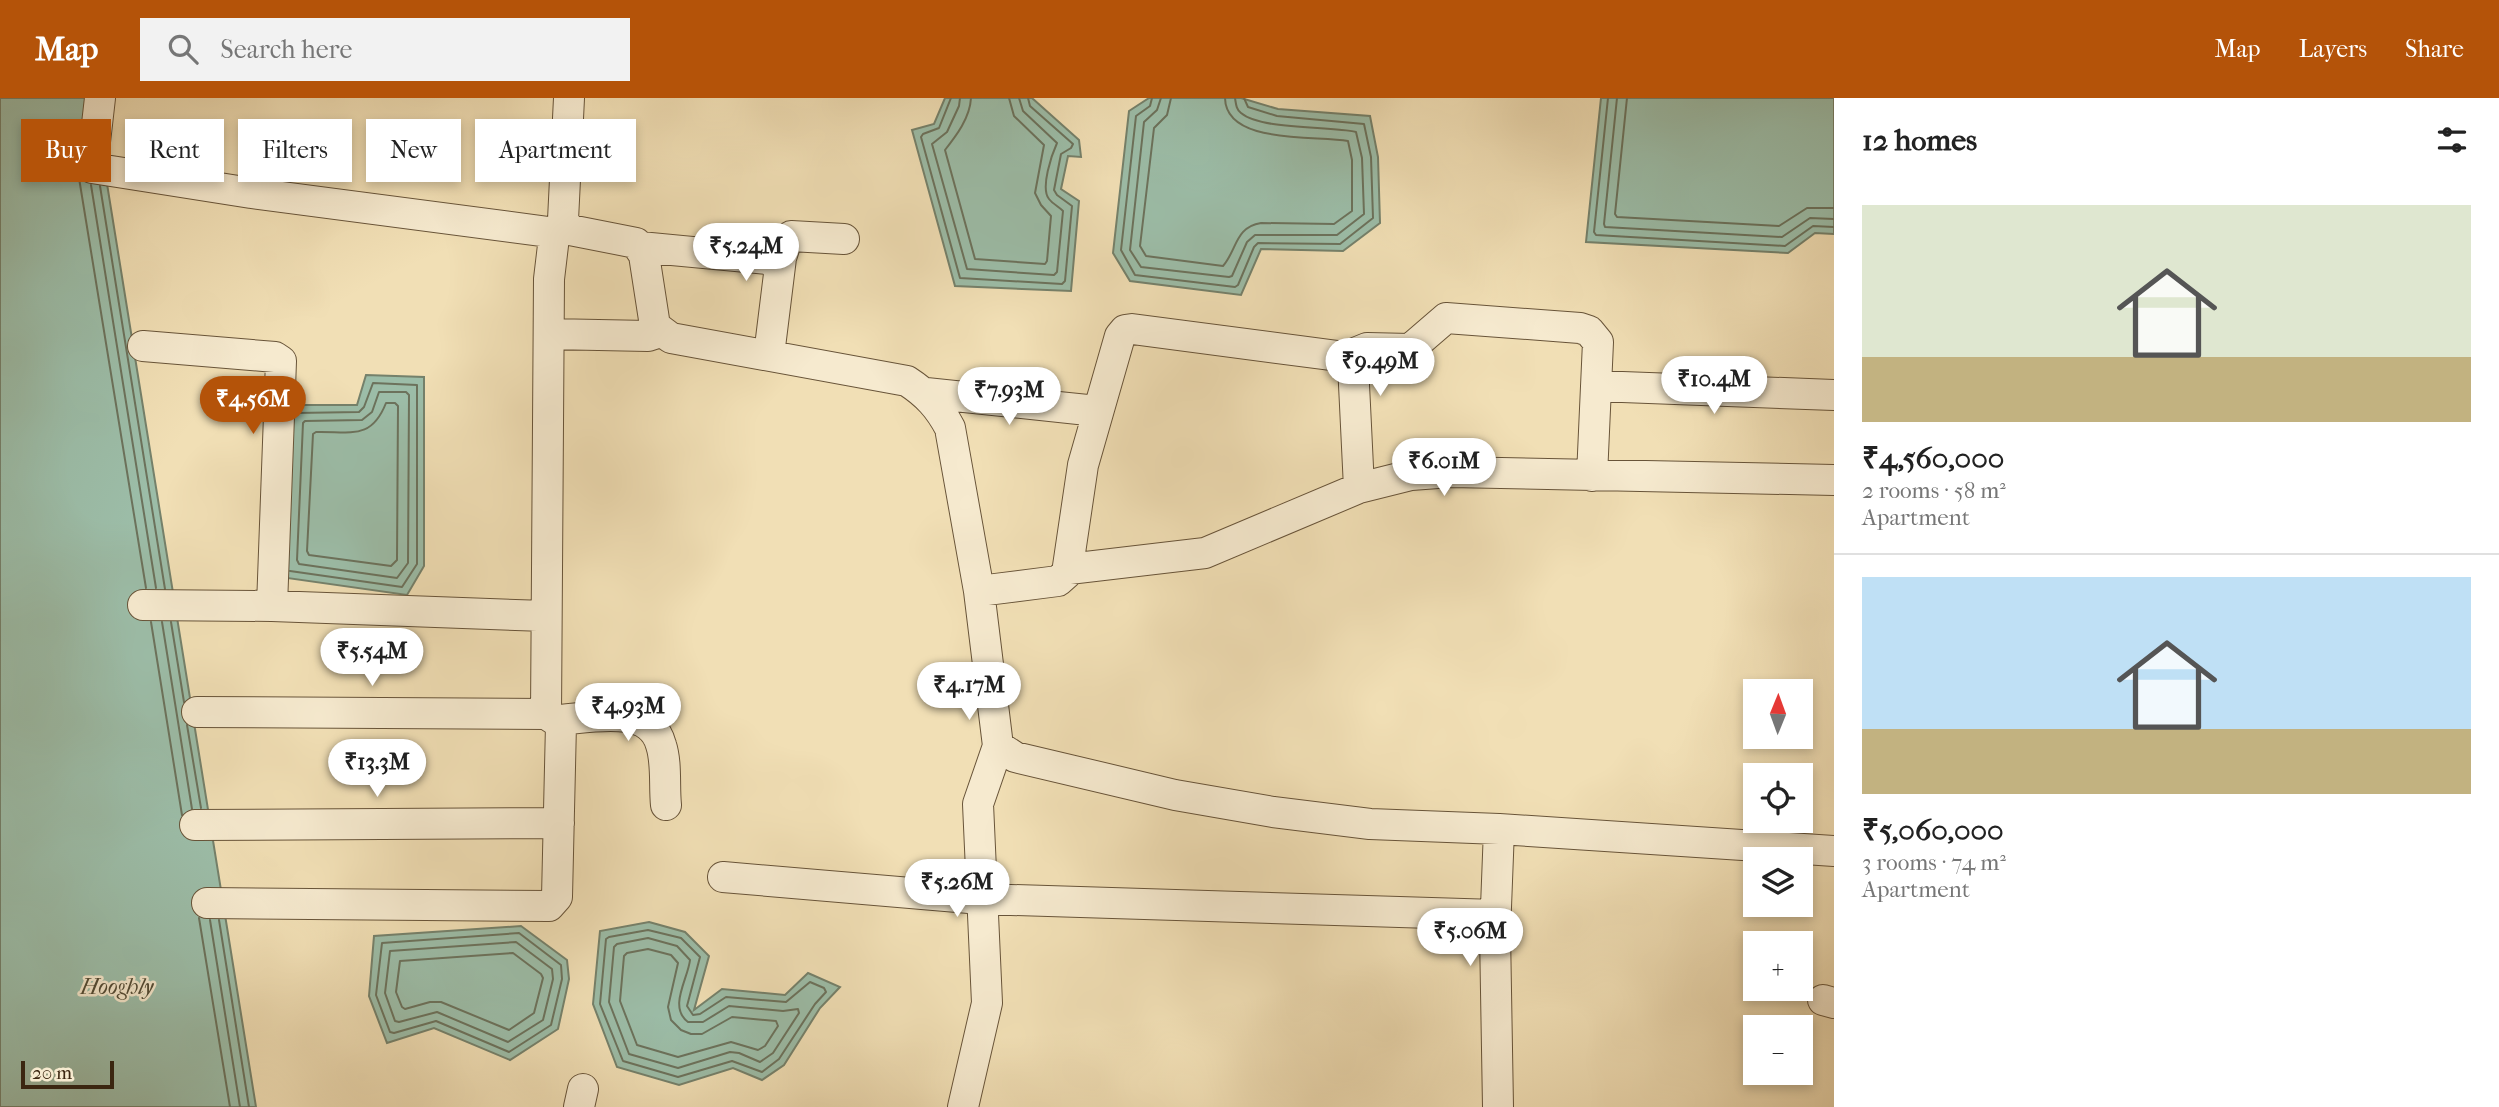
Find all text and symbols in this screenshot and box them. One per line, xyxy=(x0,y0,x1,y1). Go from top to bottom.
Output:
search box xyxy=(140,18,630,81)
text: Map xyxy=(35,30,98,69)
icon: search xyxy=(164,30,202,68)
text: Search here xyxy=(220,34,352,65)
text: Map xyxy=(2215,35,2261,63)
text: Layers xyxy=(2299,35,2367,63)
text: Share xyxy=(2405,35,2464,63)
chip: Buy xyxy=(21,119,111,182)
chip: Rent xyxy=(125,119,224,182)
chip: Filters xyxy=(238,119,352,182)
chip: New xyxy=(366,119,461,182)
chip: Apartment xyxy=(475,119,636,182)
icon: filters xyxy=(2433,121,2471,159)
text: 12 homes xyxy=(1862,123,1977,158)
pin: ₹5.24M xyxy=(689,223,803,283)
text: ₹5.24M xyxy=(709,232,783,259)
icon: home xyxy=(2104,250,2230,376)
pin: ₹9.49M xyxy=(1323,338,1437,398)
text: ₹9.49M xyxy=(1342,347,1418,374)
pin: ₹10.4M xyxy=(1657,356,1771,416)
text: ₹10.4M xyxy=(1677,365,1751,392)
pin: ₹7.93M xyxy=(952,368,1066,427)
pin: ₹4.56M xyxy=(196,376,310,436)
text: ₹7.93M xyxy=(974,376,1044,403)
text: ₹4.56M xyxy=(216,385,290,412)
pin: ₹6.01M xyxy=(1387,438,1501,498)
text: ₹4,560,000 xyxy=(1862,441,2004,476)
text: ₹6.01M xyxy=(1408,447,1480,474)
text: 2 rooms · 58 m² xyxy=(1862,477,2006,504)
text: Apartment xyxy=(1862,504,1970,531)
icon: home xyxy=(2104,622,2230,748)
pin: ₹5.54M xyxy=(315,628,429,688)
text: ₹5.54M xyxy=(336,637,408,664)
pin: ₹4.17M xyxy=(912,662,1026,722)
text: ₹4.17M xyxy=(933,671,1005,698)
north arrow xyxy=(1743,679,1813,749)
map controls xyxy=(1743,679,1813,1085)
pin: ₹4.93M xyxy=(571,684,685,743)
text: ₹4.93M xyxy=(591,692,665,719)
pin: ₹13.3M xyxy=(320,740,434,799)
text: ₹13.3M xyxy=(344,748,410,775)
button: locate xyxy=(1743,763,1813,833)
text: ₹5,060,000 xyxy=(1862,813,2004,848)
button: layers xyxy=(1743,847,1813,917)
text: 3 rooms · 74 m² xyxy=(1862,849,2006,876)
pin: ₹5.26M xyxy=(900,860,1014,919)
text: ₹5.26M xyxy=(921,868,993,895)
text: Apartment xyxy=(1862,876,1970,903)
pin: ₹5.06M xyxy=(1413,908,1527,968)
text: ₹5.06M xyxy=(1433,917,1507,944)
button: + xyxy=(1743,931,1813,1001)
water label: Hooghly xyxy=(80,973,154,1000)
button: − xyxy=(1743,1015,1813,1085)
scale bar xyxy=(21,1058,114,1090)
text: 20 m xyxy=(32,1062,72,1084)

